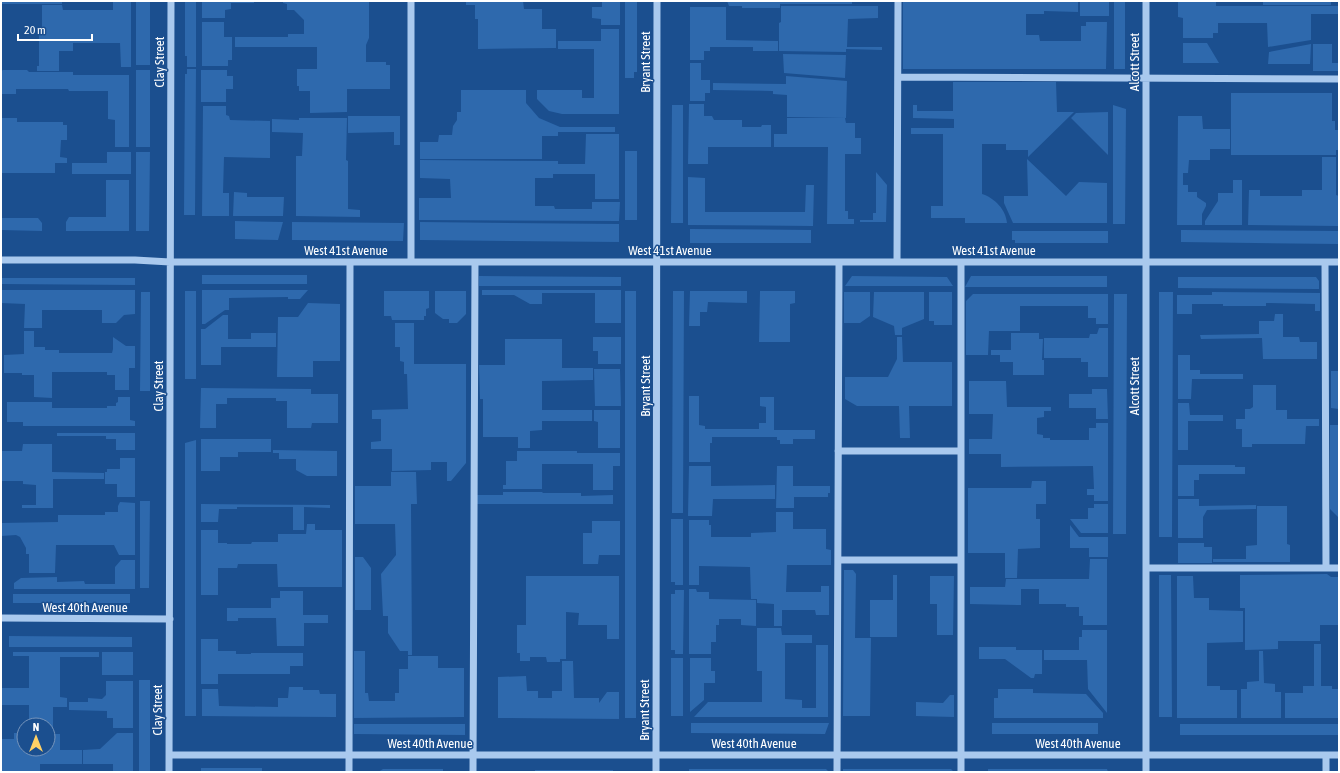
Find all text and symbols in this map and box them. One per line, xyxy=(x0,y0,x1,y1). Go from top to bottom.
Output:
scale bar xyxy=(18,16,92,42)
text: 20 m xyxy=(24,23,46,37)
street label: Bryant Street xyxy=(638,31,653,93)
street label: Alcott Street xyxy=(1127,33,1142,91)
street label: Clay Street xyxy=(152,36,167,88)
street label: West 41st Avenue xyxy=(304,243,388,258)
street label: West 41st Avenue xyxy=(628,243,712,258)
street label: West 41st Avenue xyxy=(952,243,1036,258)
street label: Bryant Street xyxy=(638,355,653,417)
street label: Alcott Street xyxy=(1127,357,1142,415)
street label: Clay Street xyxy=(151,360,166,412)
street label: West 40th Avenue xyxy=(42,600,128,615)
street label: Bryant Street xyxy=(637,679,652,741)
street label: Clay Street xyxy=(150,684,165,736)
north arrow xyxy=(16,717,56,757)
text: N xyxy=(33,721,39,733)
street label: West 40th Avenue xyxy=(387,736,473,751)
street label: West 40th Avenue xyxy=(711,736,797,751)
street label: West 40th Avenue xyxy=(1035,736,1121,751)

